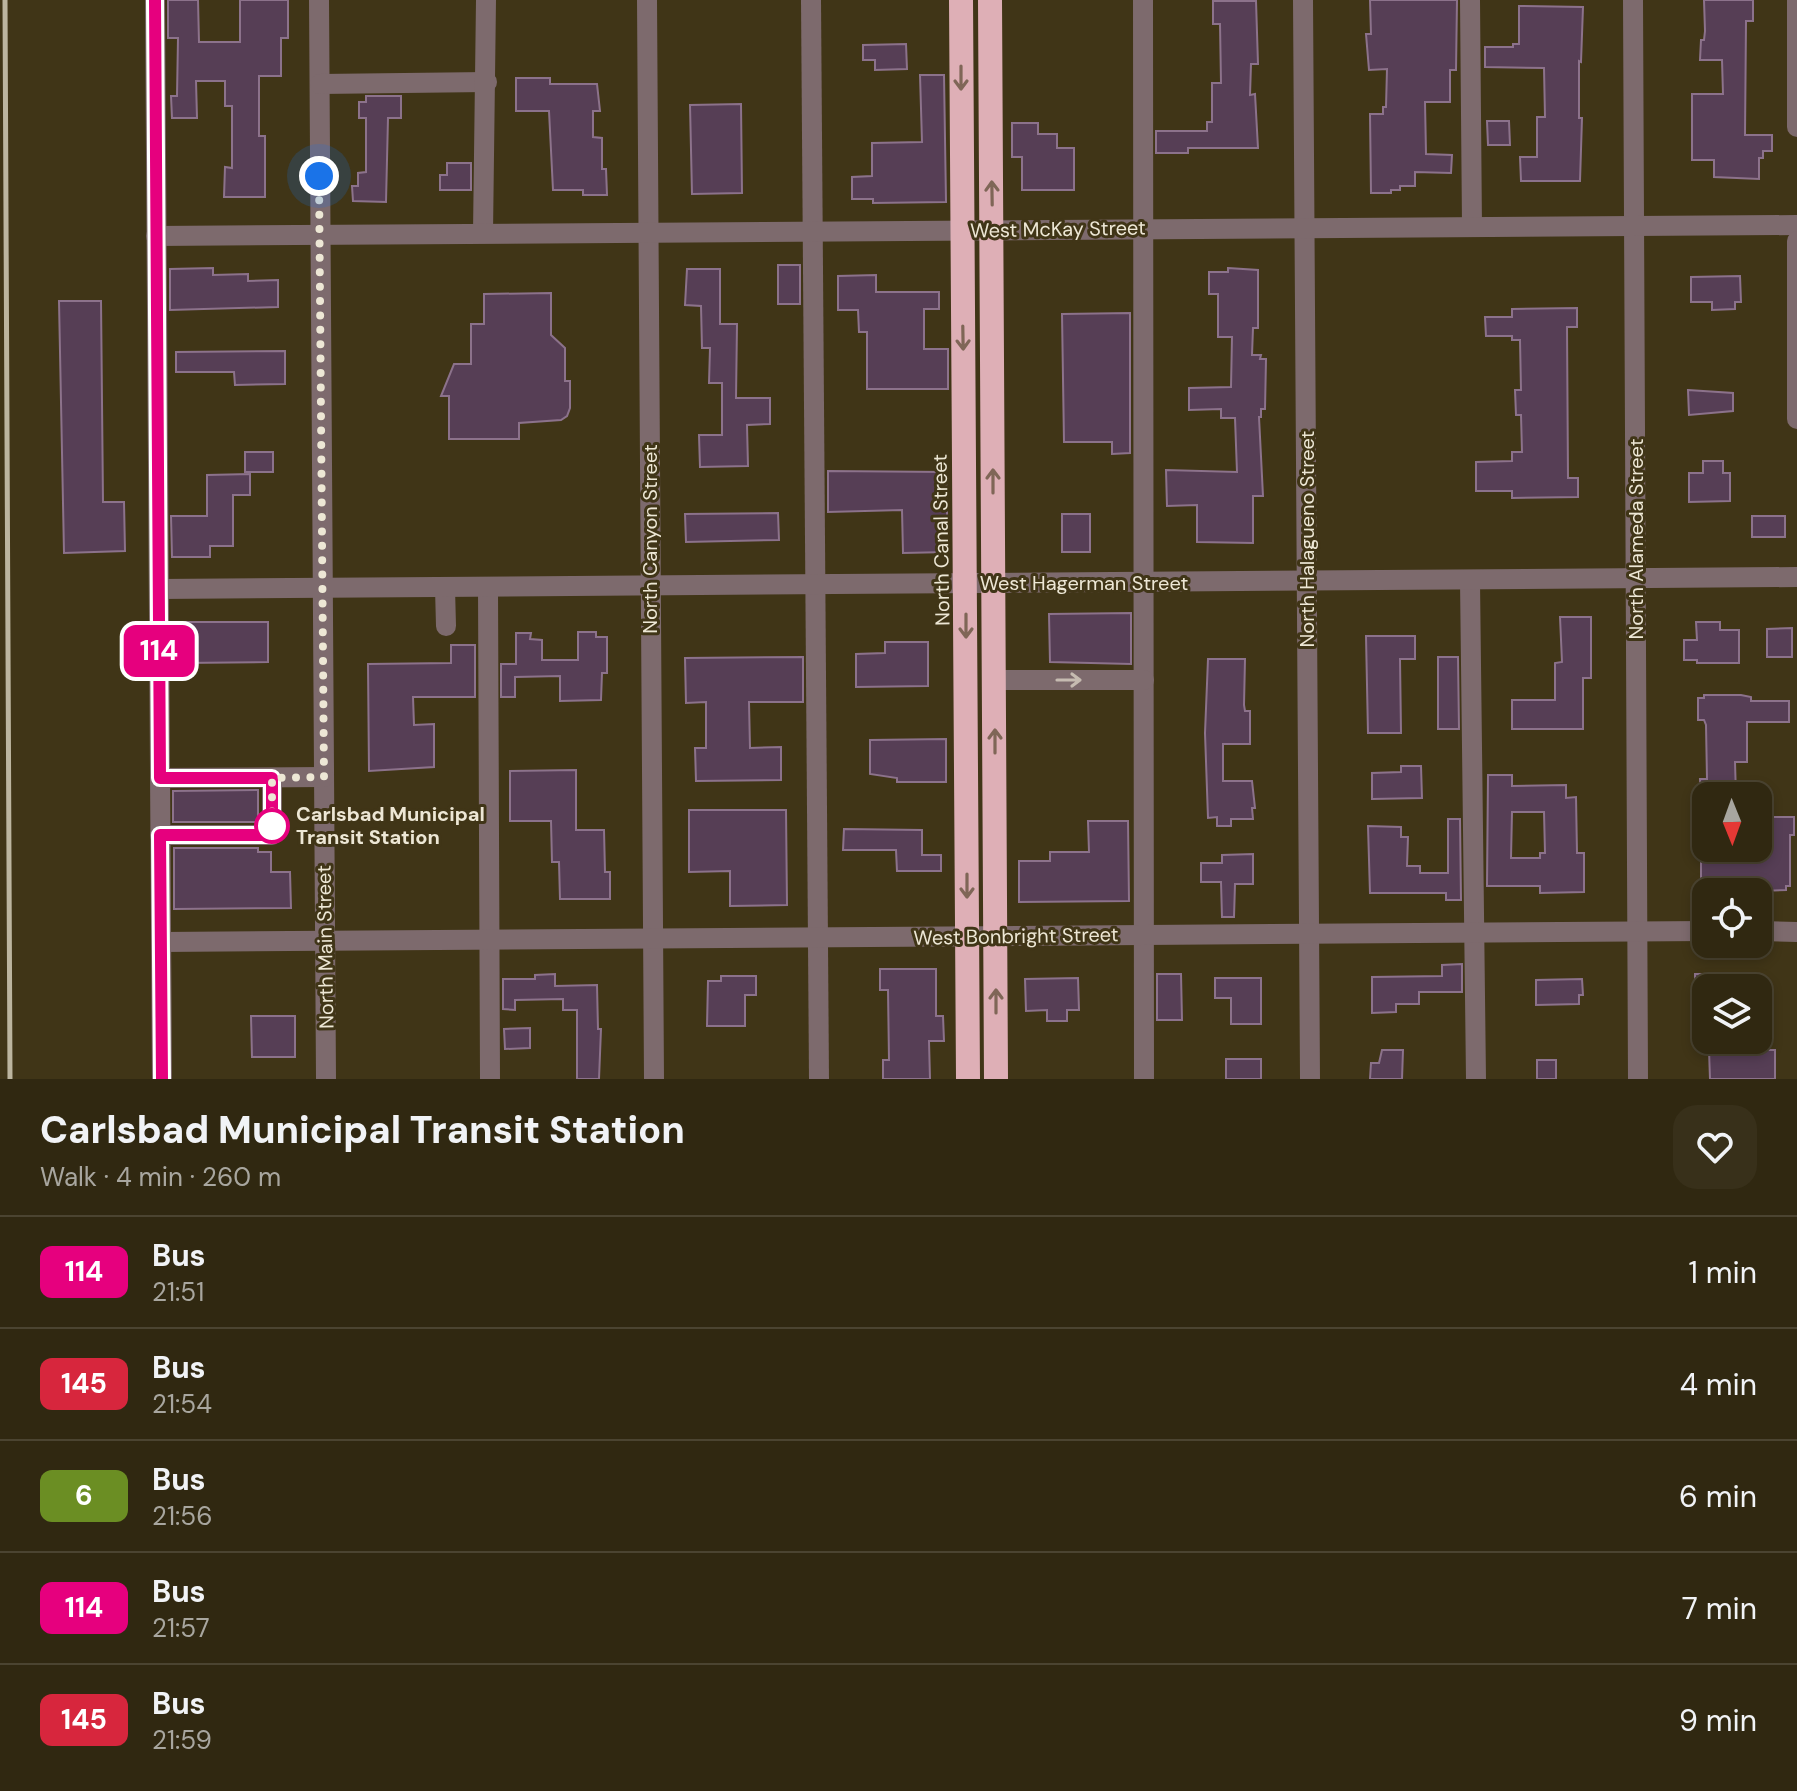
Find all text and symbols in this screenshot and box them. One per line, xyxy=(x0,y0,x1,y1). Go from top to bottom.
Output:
one-way arrow xyxy=(953,64,969,91)
your location xyxy=(299,156,339,196)
one-way arrow xyxy=(984,180,1000,207)
street label: West McKay Street xyxy=(970,214,1146,244)
one-way arrow xyxy=(955,324,971,351)
street label: North Halagueno Street xyxy=(1294,430,1320,647)
street label: North Alameda Street xyxy=(1623,438,1649,639)
street label: North Canyon Street xyxy=(637,444,663,634)
street label: North Canal Street xyxy=(927,454,955,626)
one-way arrow xyxy=(985,468,1001,495)
street label: West Hagerman Street xyxy=(980,570,1188,596)
one-way arrow xyxy=(958,612,974,639)
line badge: 114 xyxy=(113,625,205,677)
text: 114 xyxy=(140,632,178,669)
one-way arrow xyxy=(1055,672,1082,688)
one-way arrow xyxy=(987,728,1003,755)
north arrow xyxy=(1692,782,1772,862)
map controls xyxy=(1692,782,1772,1054)
place label: Carlsbad Municipal Transit Station xyxy=(296,801,485,850)
marker: Carlsbad Municipal Transit Station xyxy=(255,809,289,843)
street label: North Main Street xyxy=(311,865,339,1029)
one-way arrow xyxy=(959,872,975,899)
button: locate xyxy=(1692,878,1772,958)
street label: West Bonbright Street xyxy=(913,921,1119,951)
button: layers xyxy=(1692,974,1772,1054)
one-way arrow xyxy=(988,988,1004,1015)
text: Carlsbad Municipal Transit Station xyxy=(40,1105,685,1155)
button: heart xyxy=(1673,1105,1757,1189)
text: Walk · 4 min · 260 m xyxy=(40,1160,281,1194)
text: Bus xyxy=(152,1236,206,1275)
text: 114 xyxy=(65,1253,103,1290)
text: 1 min xyxy=(1689,1253,1757,1292)
text: 21:51 xyxy=(152,1275,204,1309)
text: Bus xyxy=(152,1348,206,1387)
text: 145 xyxy=(61,1365,107,1402)
text: 4 min xyxy=(1680,1365,1757,1404)
text: 21:54 xyxy=(152,1387,212,1421)
text: Bus xyxy=(152,1460,206,1499)
text: 6 xyxy=(75,1477,93,1514)
text: 6 min xyxy=(1679,1477,1757,1516)
text: 21:56 xyxy=(152,1499,213,1533)
text: Bus xyxy=(152,1572,206,1611)
text: 114 xyxy=(65,1589,103,1626)
text: 7 min xyxy=(1682,1589,1757,1628)
text: 21:57 xyxy=(152,1611,210,1645)
text: Bus xyxy=(152,1684,206,1723)
text: 145 xyxy=(61,1701,107,1738)
text: 9 min xyxy=(1679,1701,1757,1740)
text: 21:59 xyxy=(152,1723,212,1757)

